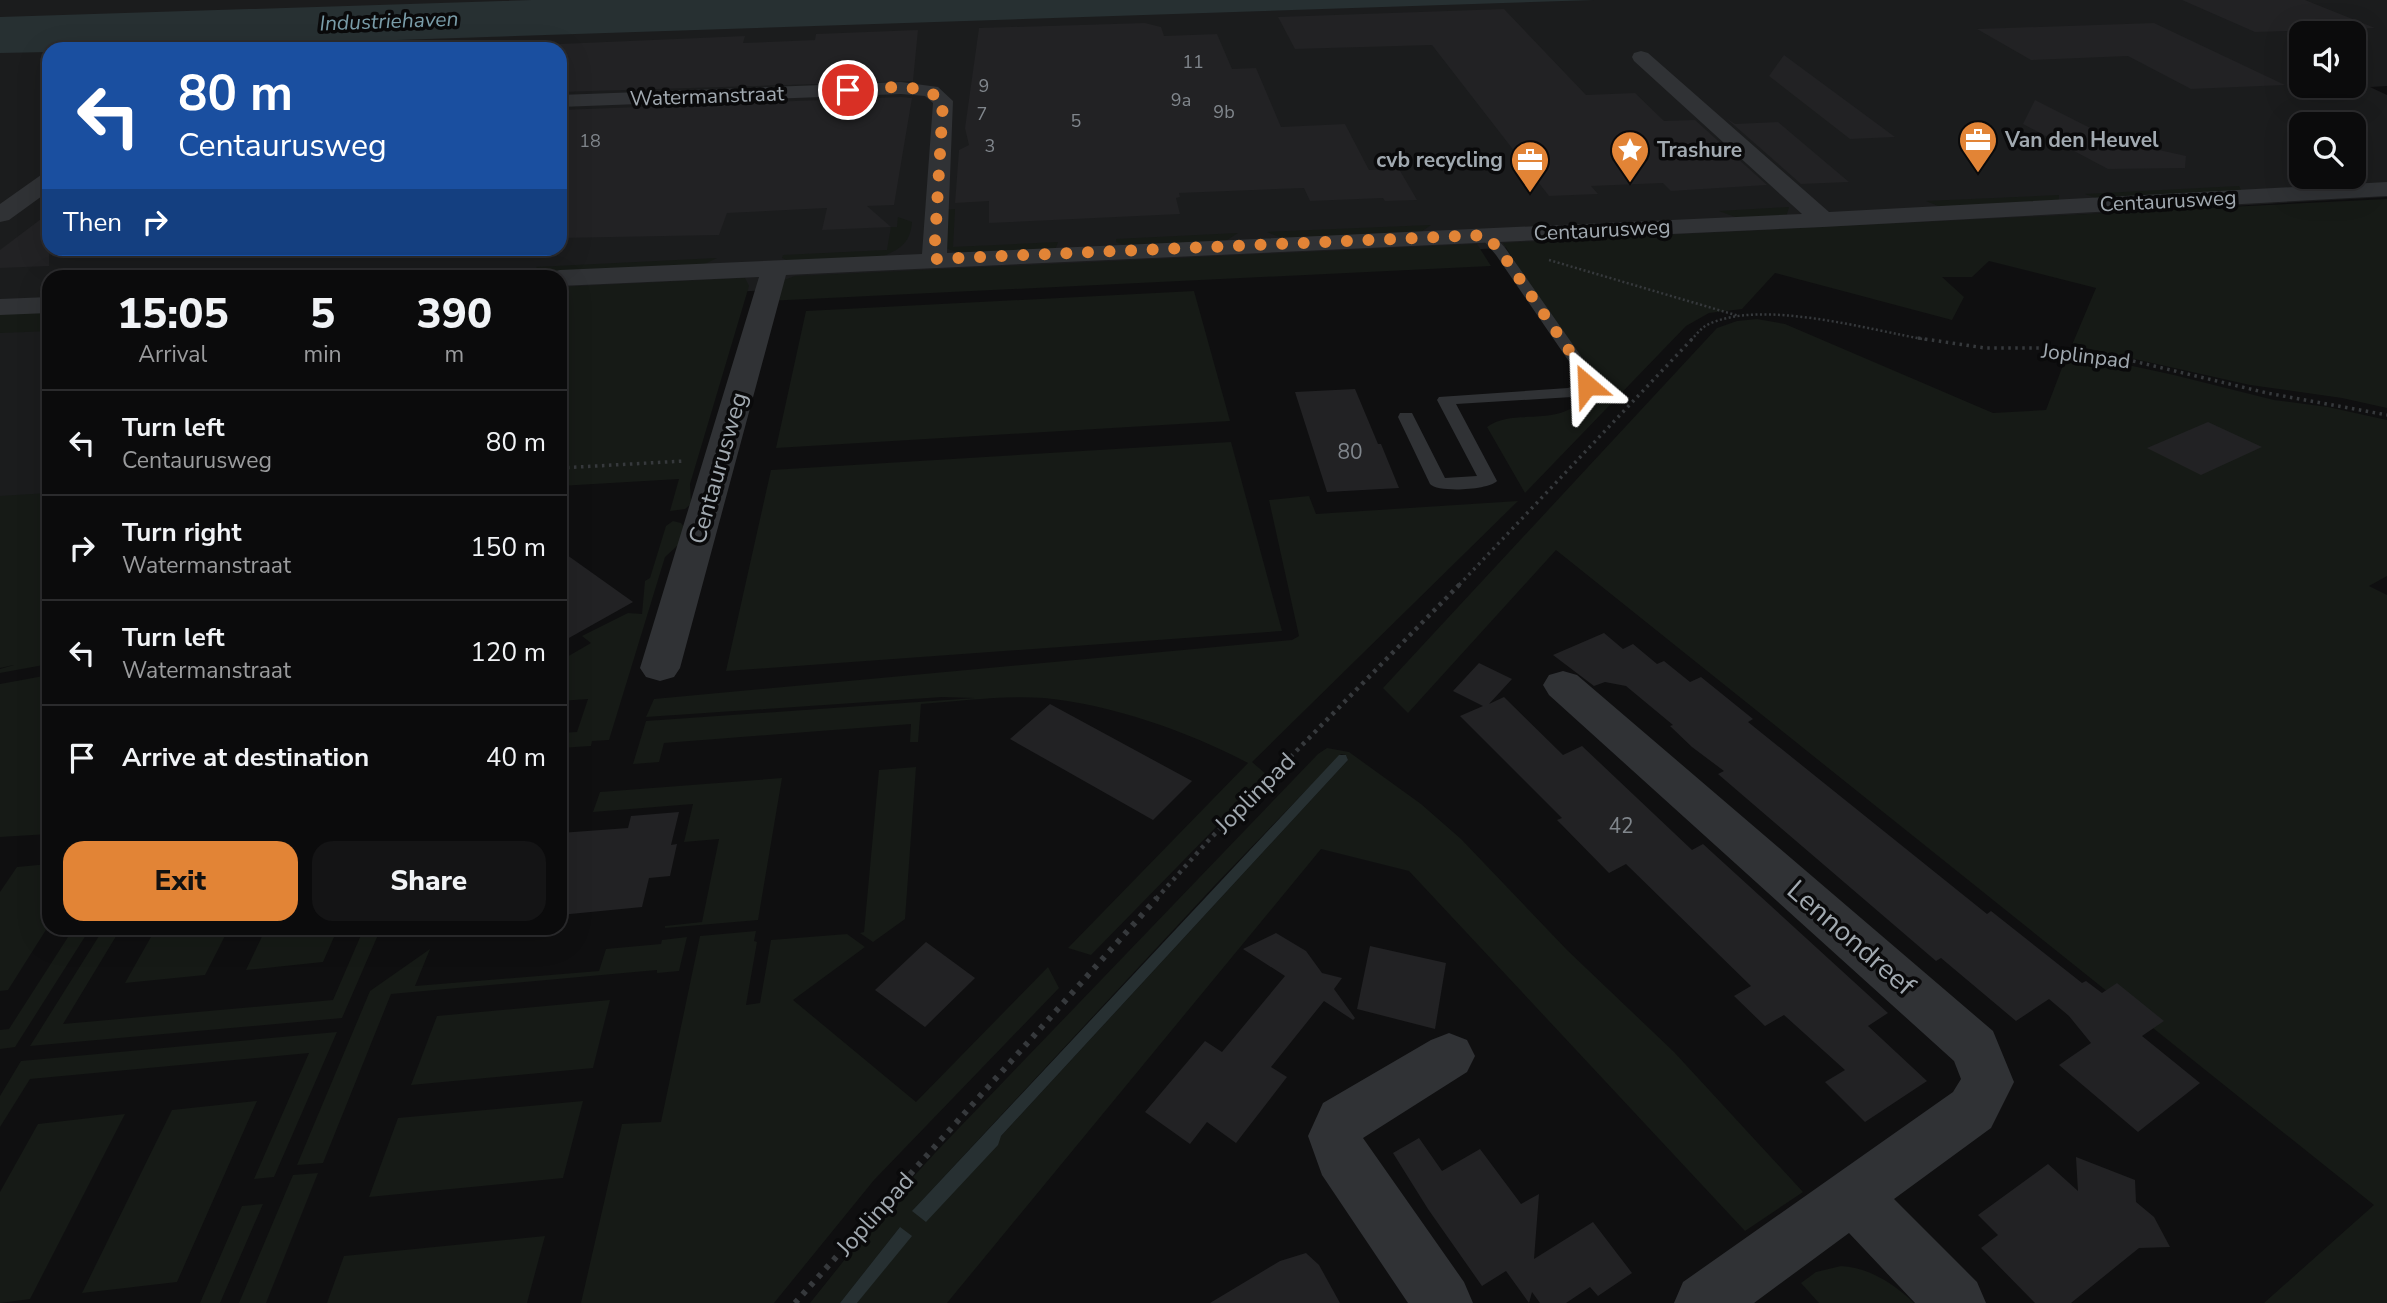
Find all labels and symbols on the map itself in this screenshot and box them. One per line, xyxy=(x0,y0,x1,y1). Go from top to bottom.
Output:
water label: Industriehaven xyxy=(319,5,459,37)
house number: 11 xyxy=(1182,50,1204,74)
pin xyxy=(818,60,878,120)
house number: 9 xyxy=(979,74,989,98)
street label: Watermanstraat xyxy=(629,79,785,113)
house number: 9a xyxy=(1171,88,1191,112)
house number: 9b xyxy=(1213,100,1235,124)
house number: 7 xyxy=(977,102,987,126)
house number: 5 xyxy=(1071,109,1081,133)
office icon: Van den Heuvel xyxy=(1957,119,1999,174)
place label: Van den Heuvel xyxy=(2004,126,2159,154)
house number: 18 xyxy=(579,129,601,153)
place icon: Trashure xyxy=(1609,129,1651,184)
house number: 3 xyxy=(985,134,995,158)
place label: Trashure xyxy=(1657,136,1742,164)
office icon: cvb recycling xyxy=(1509,139,1551,194)
place label: cvb recycling xyxy=(1376,146,1503,174)
street label: Centaurusweg xyxy=(2099,183,2237,219)
street label: Centaurusweg xyxy=(1533,212,1671,248)
street label: Joplinpad xyxy=(2039,337,2132,375)
position arrow xyxy=(1550,348,1624,422)
street label: Centaurusweg xyxy=(681,388,755,548)
house number: 80 xyxy=(1337,438,1363,466)
street label: Joplinpad xyxy=(1207,746,1302,841)
house number: 42 xyxy=(1608,812,1634,840)
street label: Lennondreef xyxy=(1779,872,1924,1005)
street label: Joplinpad xyxy=(828,1165,921,1263)

